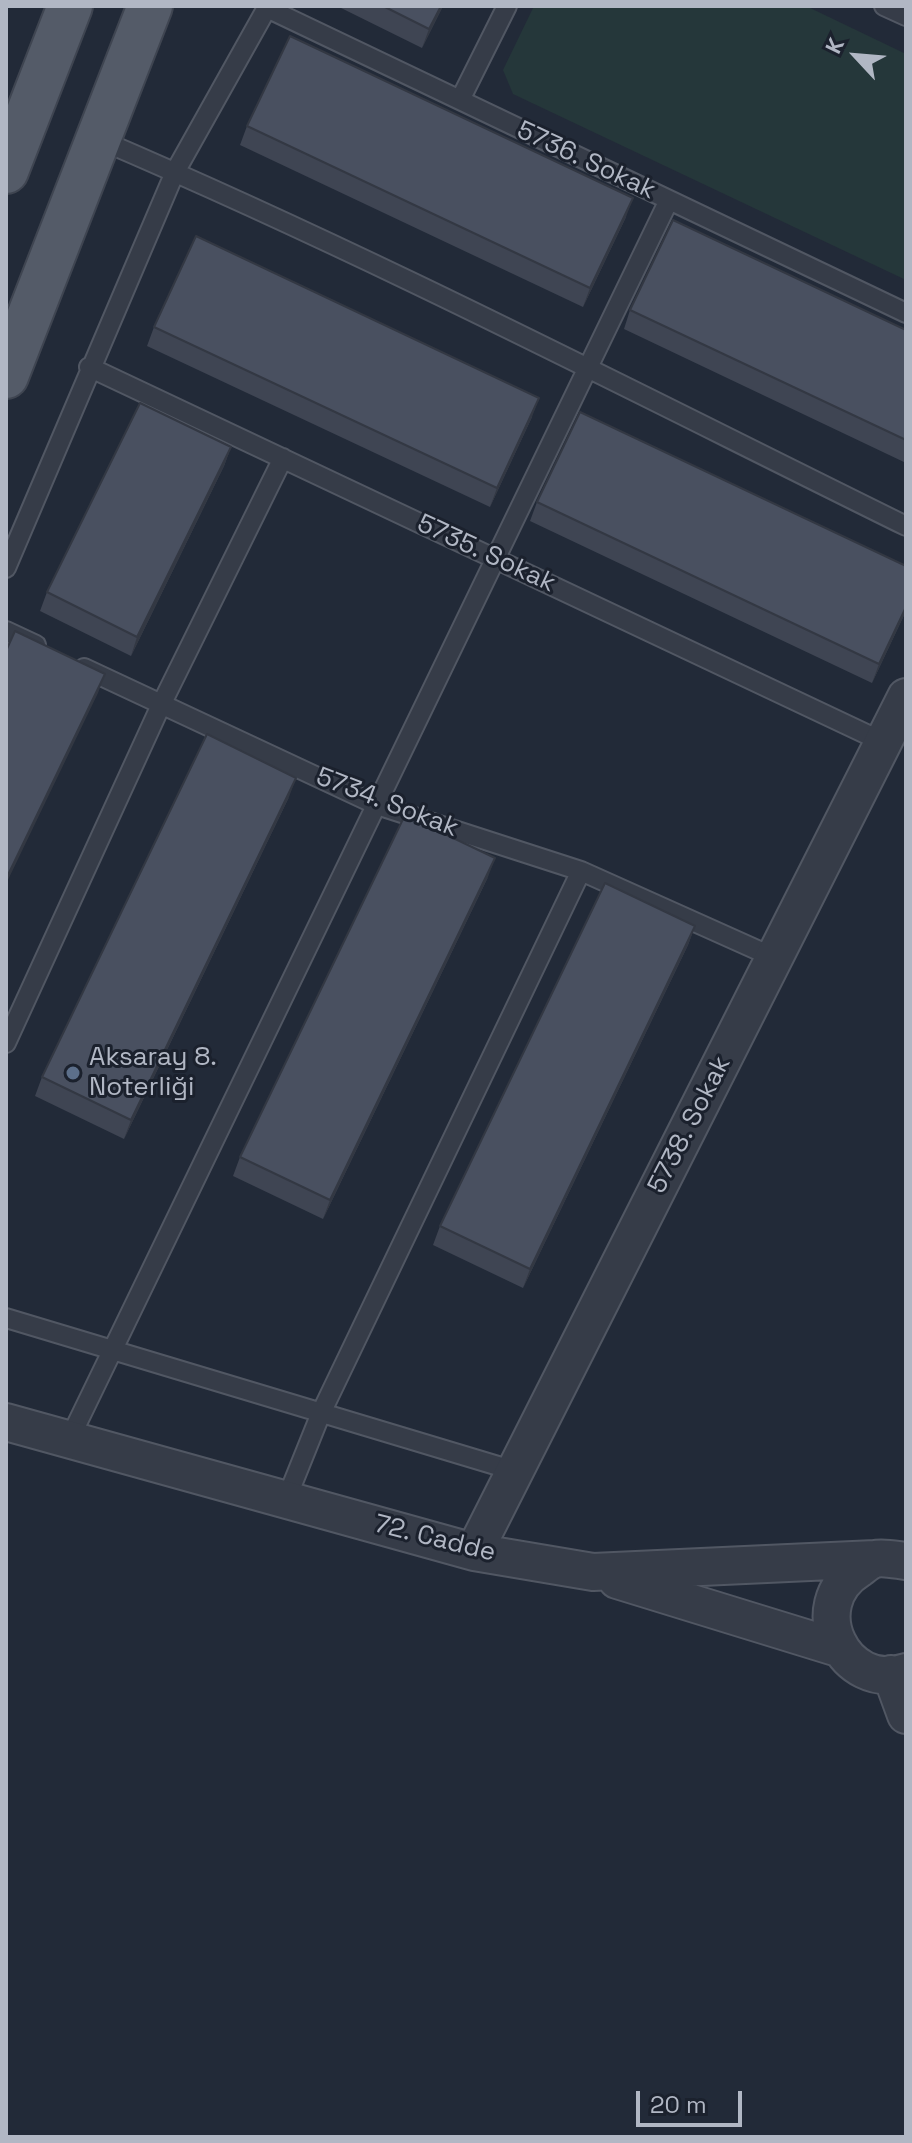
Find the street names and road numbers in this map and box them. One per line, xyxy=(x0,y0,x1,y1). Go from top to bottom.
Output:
street label: 5736. Sokak xyxy=(512,115,660,207)
street label: 5735. Sokak xyxy=(412,508,560,600)
street label: 5734. Sokak xyxy=(311,762,463,844)
street label: 5738. Sokak xyxy=(642,1051,738,1199)
street label: 72. Cadde xyxy=(371,1509,499,1569)

